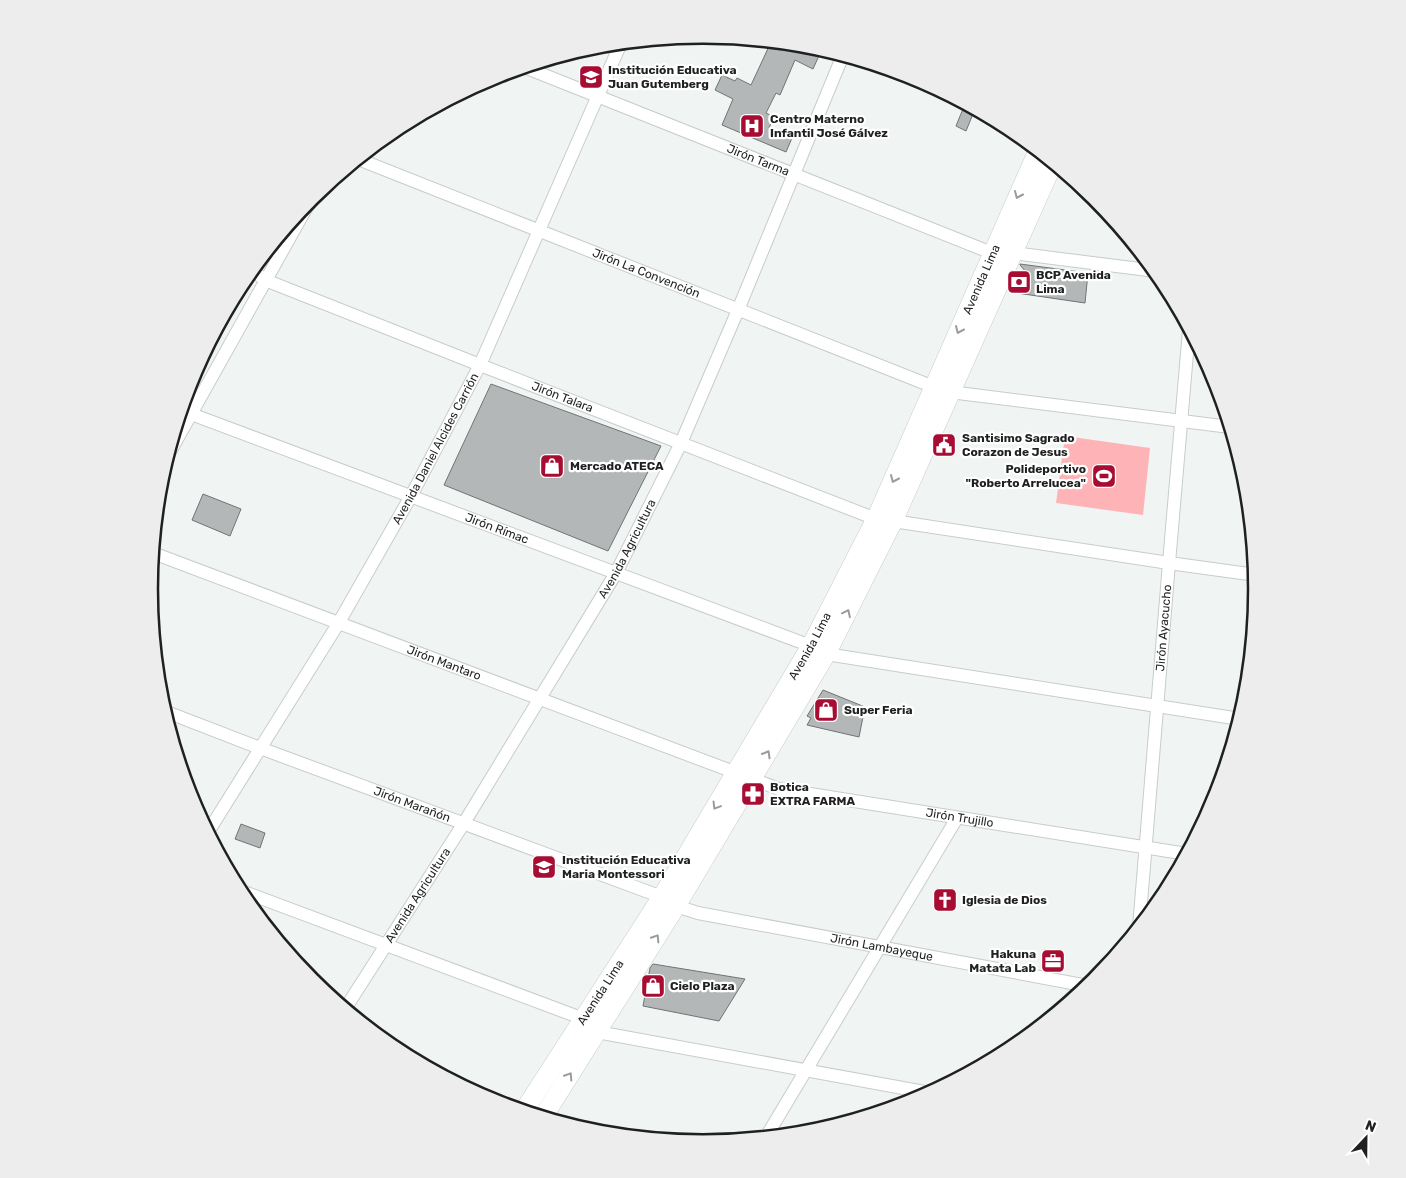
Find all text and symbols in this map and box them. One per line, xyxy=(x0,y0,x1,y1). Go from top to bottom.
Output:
place label: Institución Educativa Juan Gutemberg xyxy=(608,63,737,91)
school or university icon: Institución Educativa Juan Gutemberg xyxy=(578,64,604,90)
place label: Centro Materno Infantil José Gálvez xyxy=(770,112,888,140)
hospital icon: Centro Materno Infantil José Gálvez xyxy=(739,113,765,139)
street label: Jirón Tarma xyxy=(725,141,791,179)
one-way arrow xyxy=(1014,190,1025,199)
street label: Avenida Lima xyxy=(960,242,1003,316)
street label: Jirón La Convención xyxy=(590,245,702,301)
place label: BCP Avenida Lima xyxy=(1036,268,1111,296)
bank icon: BCP Avenida Lima xyxy=(1006,269,1032,295)
one-way arrow xyxy=(954,325,965,334)
street label: Avenida Daniel Alcides Carrión xyxy=(389,371,482,527)
street label: Jirón Talara xyxy=(530,379,595,415)
place label: Santisimo Sagrado Corazon de Jesus xyxy=(962,431,1075,459)
public building icon: Santisimo Sagrado Corazon de Jesus xyxy=(931,432,957,458)
shop icon: Mercado ATECA xyxy=(539,453,565,479)
place label: Mercado ATECA xyxy=(570,459,664,473)
place label: Polideportivo "Roberto Arrelucea" xyxy=(966,462,1086,490)
sports icon: Polideportivo "Roberto Arrelucea" xyxy=(1091,463,1117,489)
one-way arrow xyxy=(889,474,900,483)
street label: Avenida Agricultura xyxy=(595,497,659,601)
street label: Jirón Rímac xyxy=(463,510,531,547)
street label: Jirón Ayacucho xyxy=(1153,584,1174,672)
one-way arrow xyxy=(841,609,851,618)
street label: Avenida Lima xyxy=(786,610,834,682)
street label: Jirón Mantaro xyxy=(405,642,483,683)
shop icon: Super Feria xyxy=(813,697,839,723)
place label: Super Feria xyxy=(844,703,913,717)
one-way arrow xyxy=(761,751,771,760)
place label: Botica EXTRA FARMA xyxy=(770,780,855,808)
pharmacy icon: Botica EXTRA FARMA xyxy=(740,781,766,807)
street label: Jirón Marañón xyxy=(372,784,452,825)
one-way arrow xyxy=(713,800,723,809)
street label: Jirón Trujillo xyxy=(925,806,995,830)
street label: Avenida Agricultura xyxy=(382,845,453,945)
place label: Institución Educativa Maria Montessori xyxy=(562,853,691,881)
school or university icon: Institución Educativa Maria Montessori xyxy=(531,854,557,880)
church icon: Iglesia de Dios xyxy=(932,887,958,913)
place label: Iglesia de Dios xyxy=(962,893,1047,907)
street label: Jirón Lambayeque xyxy=(829,931,934,964)
one-way arrow xyxy=(650,935,659,944)
place label: Hakuna Matata Lab xyxy=(969,947,1036,975)
office icon: Hakuna Matata Lab xyxy=(1040,948,1066,974)
street label: Avenida Lima xyxy=(574,957,627,1028)
shop icon: Cielo Plaza xyxy=(640,973,666,999)
place label: Cielo Plaza xyxy=(670,979,735,993)
one-way arrow xyxy=(563,1072,572,1081)
north arrow xyxy=(1341,1113,1391,1163)
text: N xyxy=(1363,1117,1379,1136)

